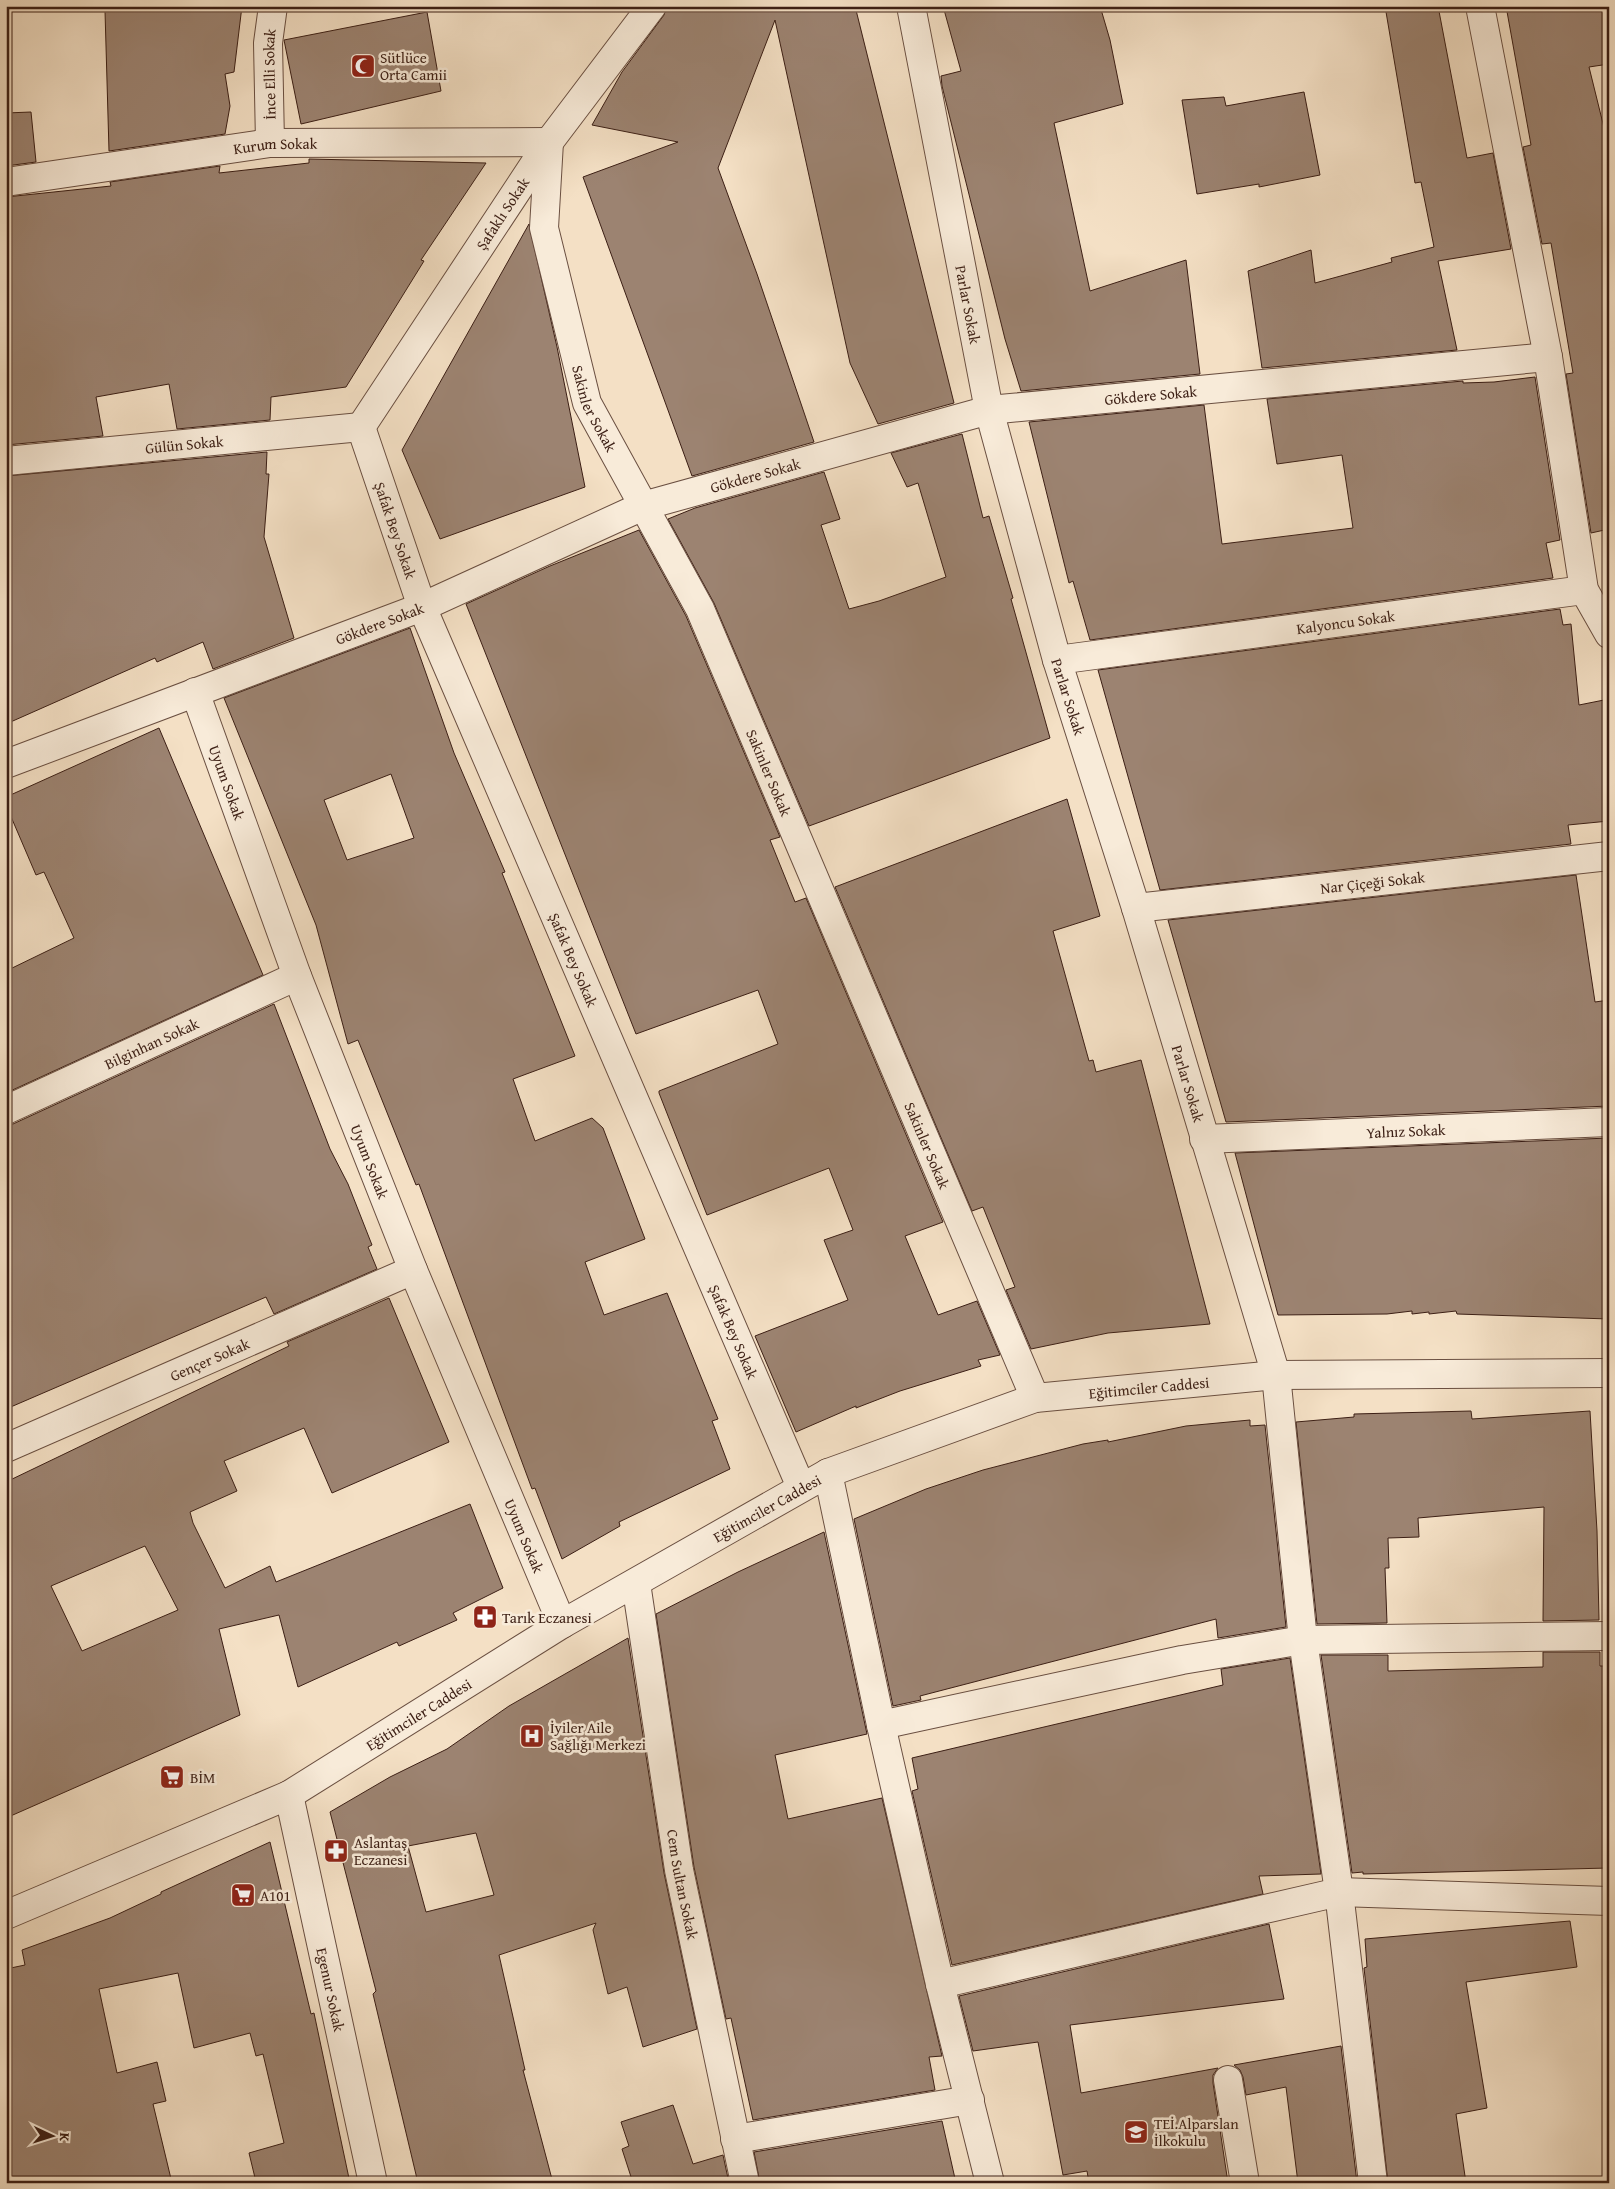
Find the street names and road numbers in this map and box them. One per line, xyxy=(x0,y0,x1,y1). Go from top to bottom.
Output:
street label: İnce Elli Sokak xyxy=(257,27,280,120)
street label: Kurum Sokak xyxy=(232,132,318,159)
street label: Şafaklı Sokak xyxy=(470,173,534,254)
street label: Parlar Sokak xyxy=(951,263,987,346)
street label: Sakinler Sokak xyxy=(568,363,622,456)
street label: Gökdere Sokak xyxy=(1103,380,1198,410)
street label: Gülün Sokak xyxy=(144,430,225,458)
street label: Gökdere Sokak xyxy=(708,452,803,497)
street label: Şafak Bey Sokak xyxy=(370,479,422,582)
street label: Gökdere Sokak xyxy=(332,597,427,649)
street label: Kalyoncu Sokak xyxy=(1295,605,1396,639)
street label: Parlar Sokak xyxy=(1047,656,1091,738)
street label: Sakinler Sokak xyxy=(742,726,797,820)
street label: Uyum Sokak xyxy=(204,742,251,823)
street label: Nar Çiçeği Sokak xyxy=(1319,866,1426,898)
street label: Şafak Bey Sokak xyxy=(544,909,604,1010)
street label: Bilginhan Sokak xyxy=(101,1012,202,1074)
street label: Parlar Sokak xyxy=(1167,1042,1210,1125)
street label: Sakinler Sokak xyxy=(900,1099,956,1193)
street label: Yalnız Sokak xyxy=(1366,1118,1446,1143)
street label: Uyum Sokak xyxy=(346,1121,394,1202)
street label: Şafak Bey Sokak xyxy=(704,1281,764,1382)
street label: Gençer Sokak xyxy=(166,1332,253,1386)
street label: Eğitimciler Caddesi xyxy=(1088,1371,1210,1403)
street label: Eğitimciler Caddesi xyxy=(709,1469,825,1547)
street label: Uyum Sokak xyxy=(500,1495,550,1576)
street label: Eğitimciler Caddesi xyxy=(361,1673,475,1755)
street label: Cem Sultan Sokak xyxy=(663,1828,704,1942)
street label: Egenur Sokak xyxy=(312,1945,350,2034)

